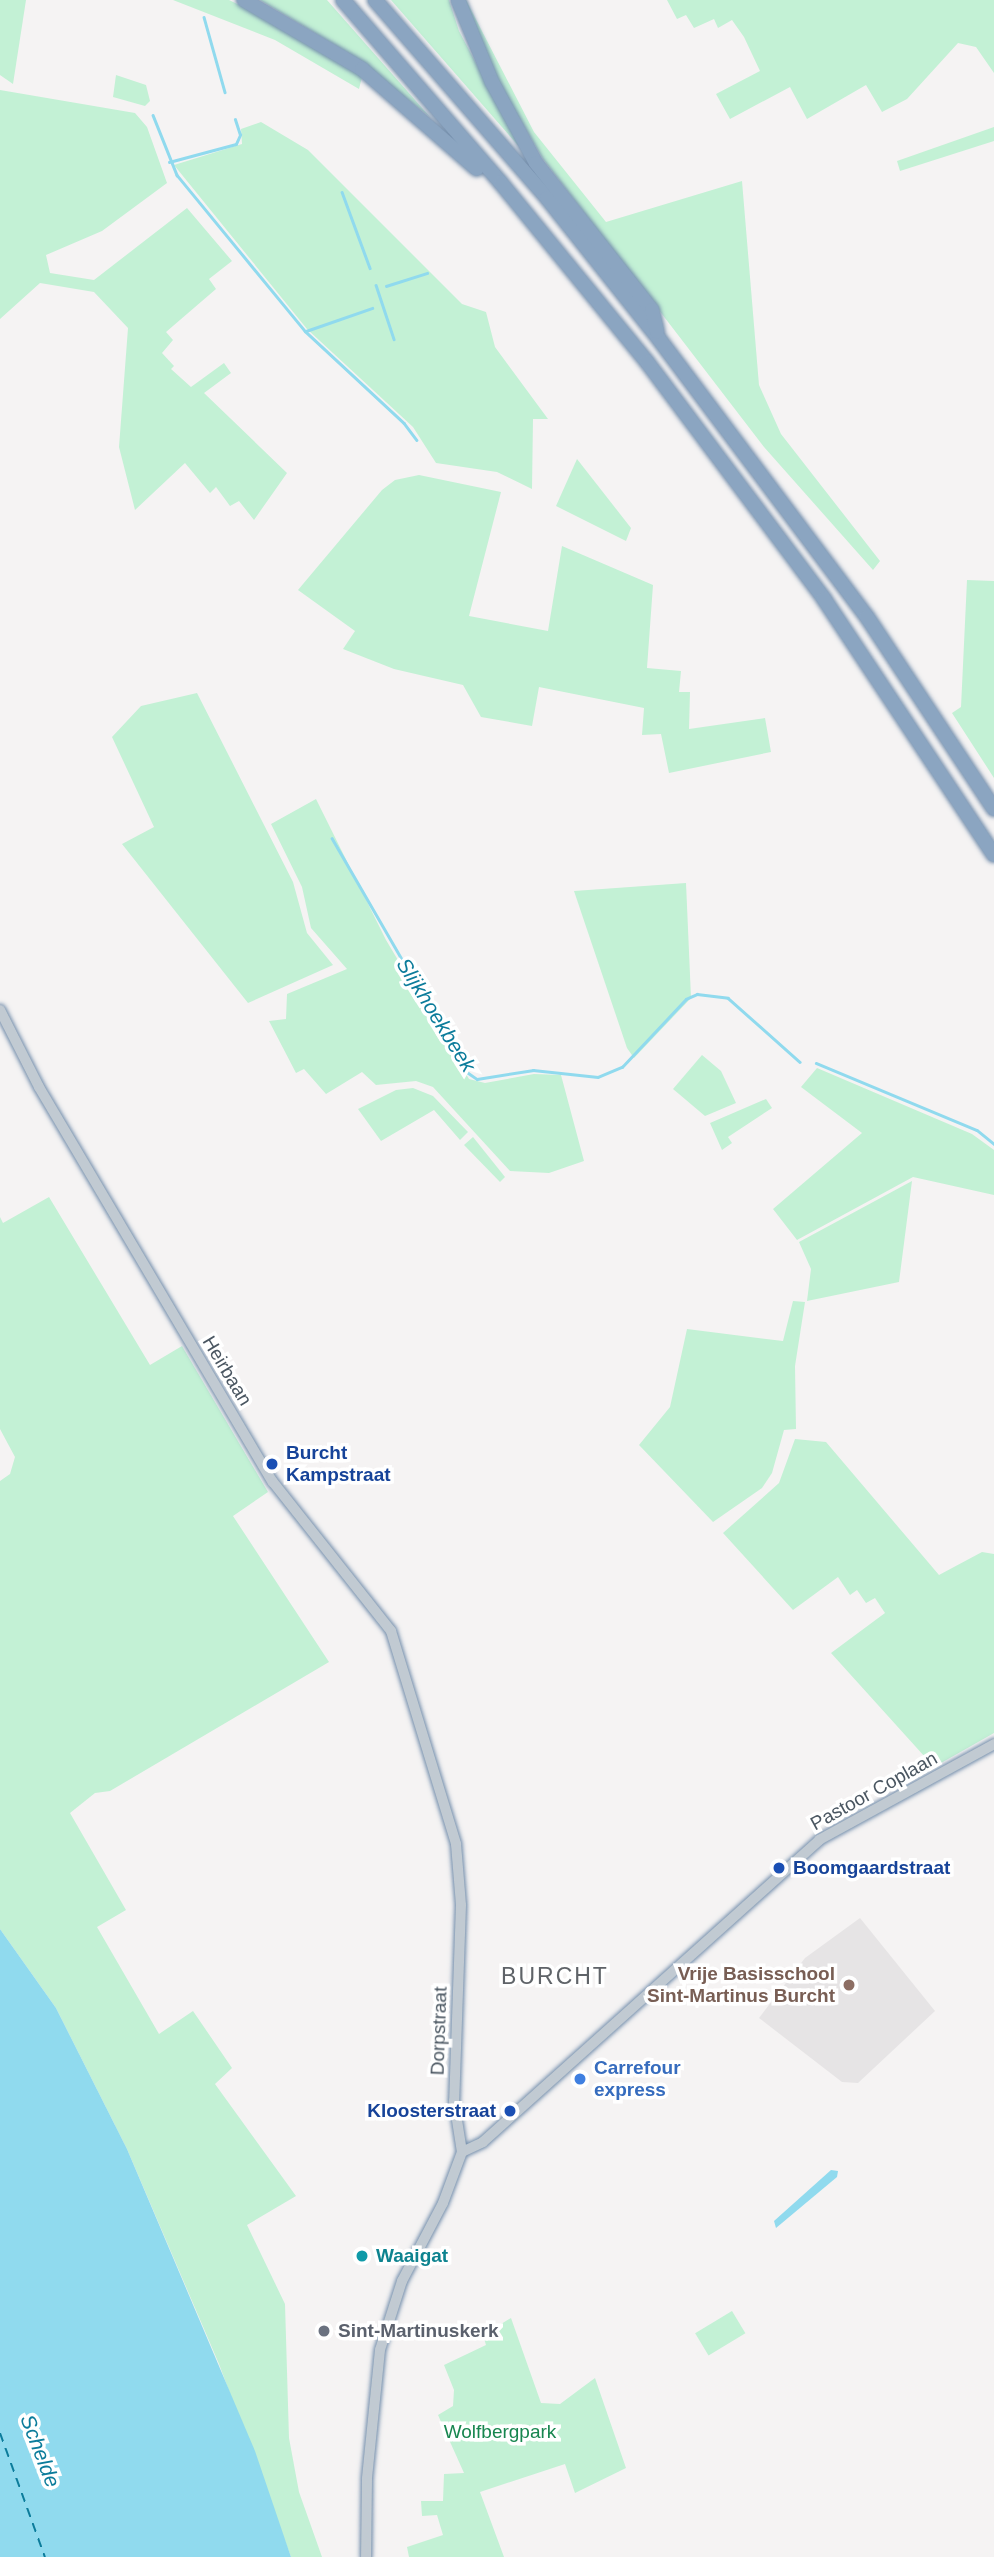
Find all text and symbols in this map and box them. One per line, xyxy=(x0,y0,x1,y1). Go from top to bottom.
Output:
water label: Slijkhoekbeek xyxy=(391,953,481,1077)
street label: Heirbaan xyxy=(197,1332,257,1410)
place label: Burcht Kampstraat xyxy=(286,1442,391,1486)
marker: Burcht Kampstraat xyxy=(264,1456,280,1472)
street label: Pastoor Coplaan xyxy=(807,1747,941,1835)
place label: Boomgaardstraat xyxy=(793,1857,950,1879)
marker: Boomgaardstraat xyxy=(771,1860,787,1876)
district label: BURCHT xyxy=(502,1962,608,1990)
place label: Vrije Basisschool Sint-Martinus Burcht xyxy=(647,1963,835,2007)
marker: Vrije Basisschool Sint-Martinus Burcht xyxy=(841,1977,857,1993)
street label: Dorpstraat xyxy=(426,1986,452,2076)
place label: Carrefour express xyxy=(594,2057,681,2101)
marker: Carrefour express xyxy=(572,2071,588,2087)
place label: Kloosterstraat xyxy=(367,2100,496,2122)
marker: Kloosterstraat xyxy=(502,2103,518,2119)
place label: Waaigat xyxy=(376,2245,448,2267)
marker: Waaigat xyxy=(354,2248,370,2264)
place label: Sint-Martinuskerk xyxy=(338,2320,498,2342)
marker: Sint-Martinuskerk xyxy=(316,2323,332,2339)
water label: Schelde xyxy=(15,2411,65,2491)
park label: Wolfbergpark xyxy=(444,2421,556,2443)

